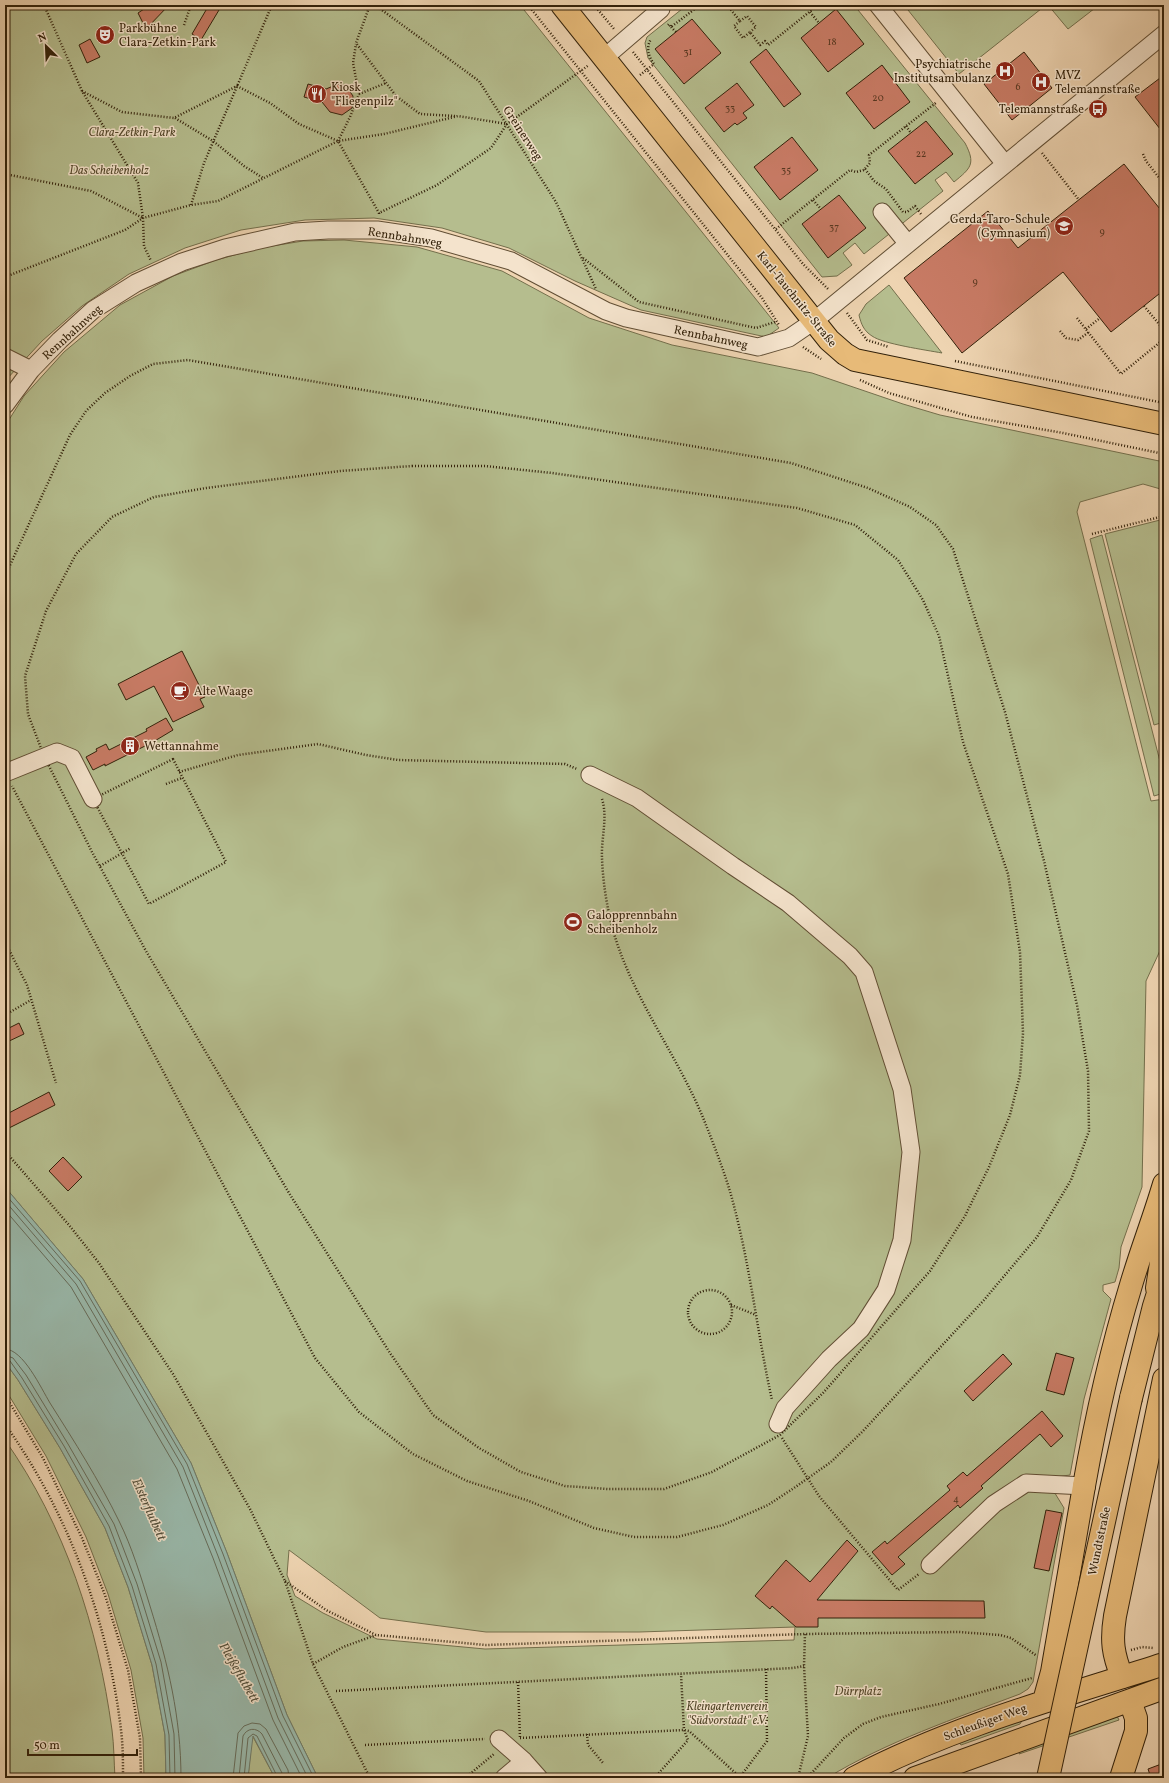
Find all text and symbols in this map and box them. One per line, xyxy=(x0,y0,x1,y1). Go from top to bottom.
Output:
place label: Parkbühne Clara-Zetkin-Park xyxy=(119,21,216,51)
theatre icon: Parkbühne Clara-Zetkin-Park xyxy=(94,24,116,46)
north arrow xyxy=(26,26,66,66)
text: N xyxy=(36,30,49,47)
house number: 18 xyxy=(828,35,836,49)
house number: 31 xyxy=(683,45,693,59)
place label: Psychiatrische Institutsambulanz xyxy=(894,57,991,87)
hospital icon: Psychiatrische Institutsambulanz xyxy=(994,60,1016,82)
place label: MVZ Telemannstraße xyxy=(1055,68,1141,98)
hospital icon: MVZ Telemannstraße xyxy=(1030,71,1052,93)
place label: Kiosk "Fliegenpilz" xyxy=(331,80,398,110)
house number: 6 xyxy=(1015,80,1021,94)
restaurant icon: Kiosk "Fliegenpilz" xyxy=(306,83,328,105)
house number: 20 xyxy=(872,91,884,105)
bus stop icon: Telemannstraße xyxy=(1087,98,1109,120)
house number: 33 xyxy=(725,101,735,115)
place label: Telemannstraße xyxy=(999,102,1084,118)
street label: Greinerweg xyxy=(499,103,546,164)
park label: Clara-Zetkin-Park xyxy=(88,125,176,141)
house number: 22 xyxy=(916,147,926,161)
park label: Das Scheibenholz xyxy=(69,163,149,179)
house number: 35 xyxy=(781,163,791,177)
place label: Gerda-Taro-Schule (Gymnasium) xyxy=(950,212,1050,242)
school or university icon: Gerda-Taro-Schule (Gymnasium) xyxy=(1053,215,1075,237)
house number: 37 xyxy=(829,220,839,234)
street label: Rennbahnweg xyxy=(366,224,443,252)
house number: 9 xyxy=(1099,225,1105,239)
street label: Karl-Tauchnitz-Straße xyxy=(753,248,840,351)
house number: 9 xyxy=(972,275,978,289)
street label: Rennbahnweg xyxy=(39,302,106,364)
street label: Rennbahnweg xyxy=(672,322,749,354)
cafe icon: Alte Waage xyxy=(169,680,191,702)
place label: Alte Waage xyxy=(194,684,253,700)
building icon: Wettannahme xyxy=(119,735,141,757)
place label: Wettannahme xyxy=(144,739,219,755)
place label: Galopprennbahn Scheibenholz xyxy=(587,908,677,938)
sports icon: Galopprennbahn Scheibenholz xyxy=(562,911,584,933)
water label: Elsterflutbett xyxy=(127,1476,170,1544)
house number: 4 xyxy=(953,1492,959,1506)
street label: Wundtstraße xyxy=(1085,1505,1115,1577)
water label: Pleißeflutbett xyxy=(214,1640,263,1707)
park label: Dürrplatz xyxy=(835,1684,882,1700)
park label: Kleingartenverein "Südvorstadt" e.V. xyxy=(686,1699,768,1729)
street label: Schleußiger Weg xyxy=(942,1700,1029,1745)
scale bar xyxy=(28,1731,137,1757)
text: 50 m xyxy=(34,1738,60,1754)

